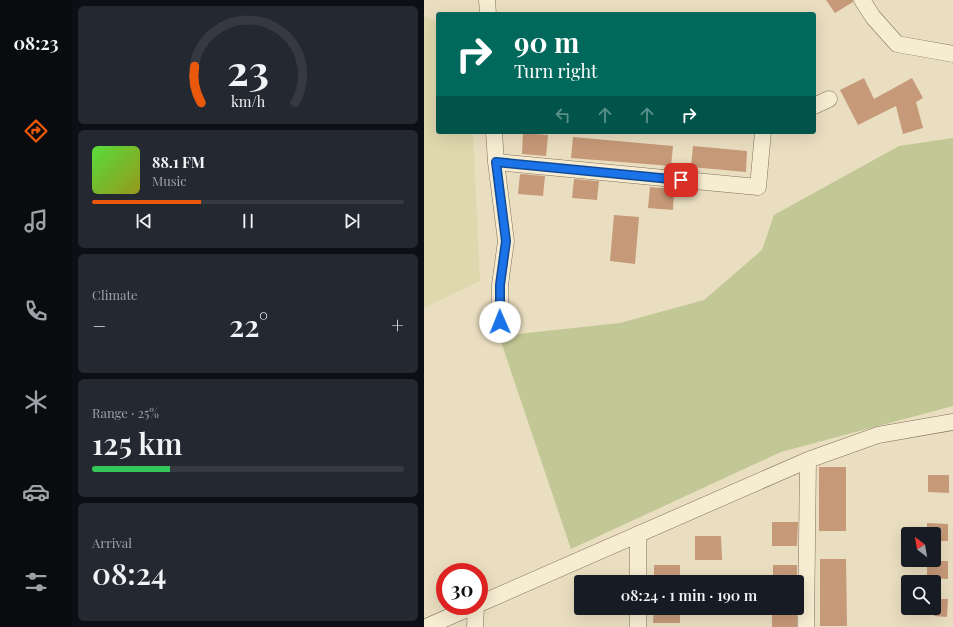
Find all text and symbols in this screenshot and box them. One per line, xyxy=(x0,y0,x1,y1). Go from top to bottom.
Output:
text: 90 m xyxy=(514,23,579,60)
icon: right xyxy=(448,28,500,80)
text: 08:23 xyxy=(13,31,59,55)
text: 23 xyxy=(227,41,269,96)
text: Turn right xyxy=(514,59,597,83)
text: km/h xyxy=(231,92,266,111)
icon: left xyxy=(552,104,574,126)
icon: ahead xyxy=(594,104,616,126)
icon: ahead xyxy=(636,104,658,126)
icon: right xyxy=(678,104,700,126)
icon: directions xyxy=(22,117,50,145)
text: 88.1 FM xyxy=(152,152,205,172)
pin xyxy=(664,163,698,197)
icon: arrive xyxy=(670,169,692,191)
text: Music xyxy=(152,172,187,189)
icon: music xyxy=(22,207,50,235)
icon: previous xyxy=(133,210,155,232)
icon: pause xyxy=(237,210,259,232)
icon: next xyxy=(341,210,363,232)
text: Climate xyxy=(92,286,138,303)
icon: phone xyxy=(22,297,50,325)
position arrow xyxy=(479,301,521,343)
text: 22° xyxy=(229,305,268,345)
text: − xyxy=(92,310,106,340)
text: + xyxy=(391,310,404,340)
icon: climate xyxy=(22,388,50,416)
text: Range · 25% xyxy=(92,404,159,421)
text: 125 km xyxy=(92,423,182,463)
icon: car xyxy=(22,478,50,506)
north arrow xyxy=(901,527,941,567)
map controls xyxy=(901,527,941,615)
text: Arrival xyxy=(92,534,132,551)
text: 08:24 xyxy=(92,553,167,593)
speed limit sign: 30 xyxy=(436,563,488,615)
icon: filters xyxy=(22,568,50,596)
button: search xyxy=(901,575,941,615)
text: 08:24 · 1 min · 190 m xyxy=(621,585,757,605)

